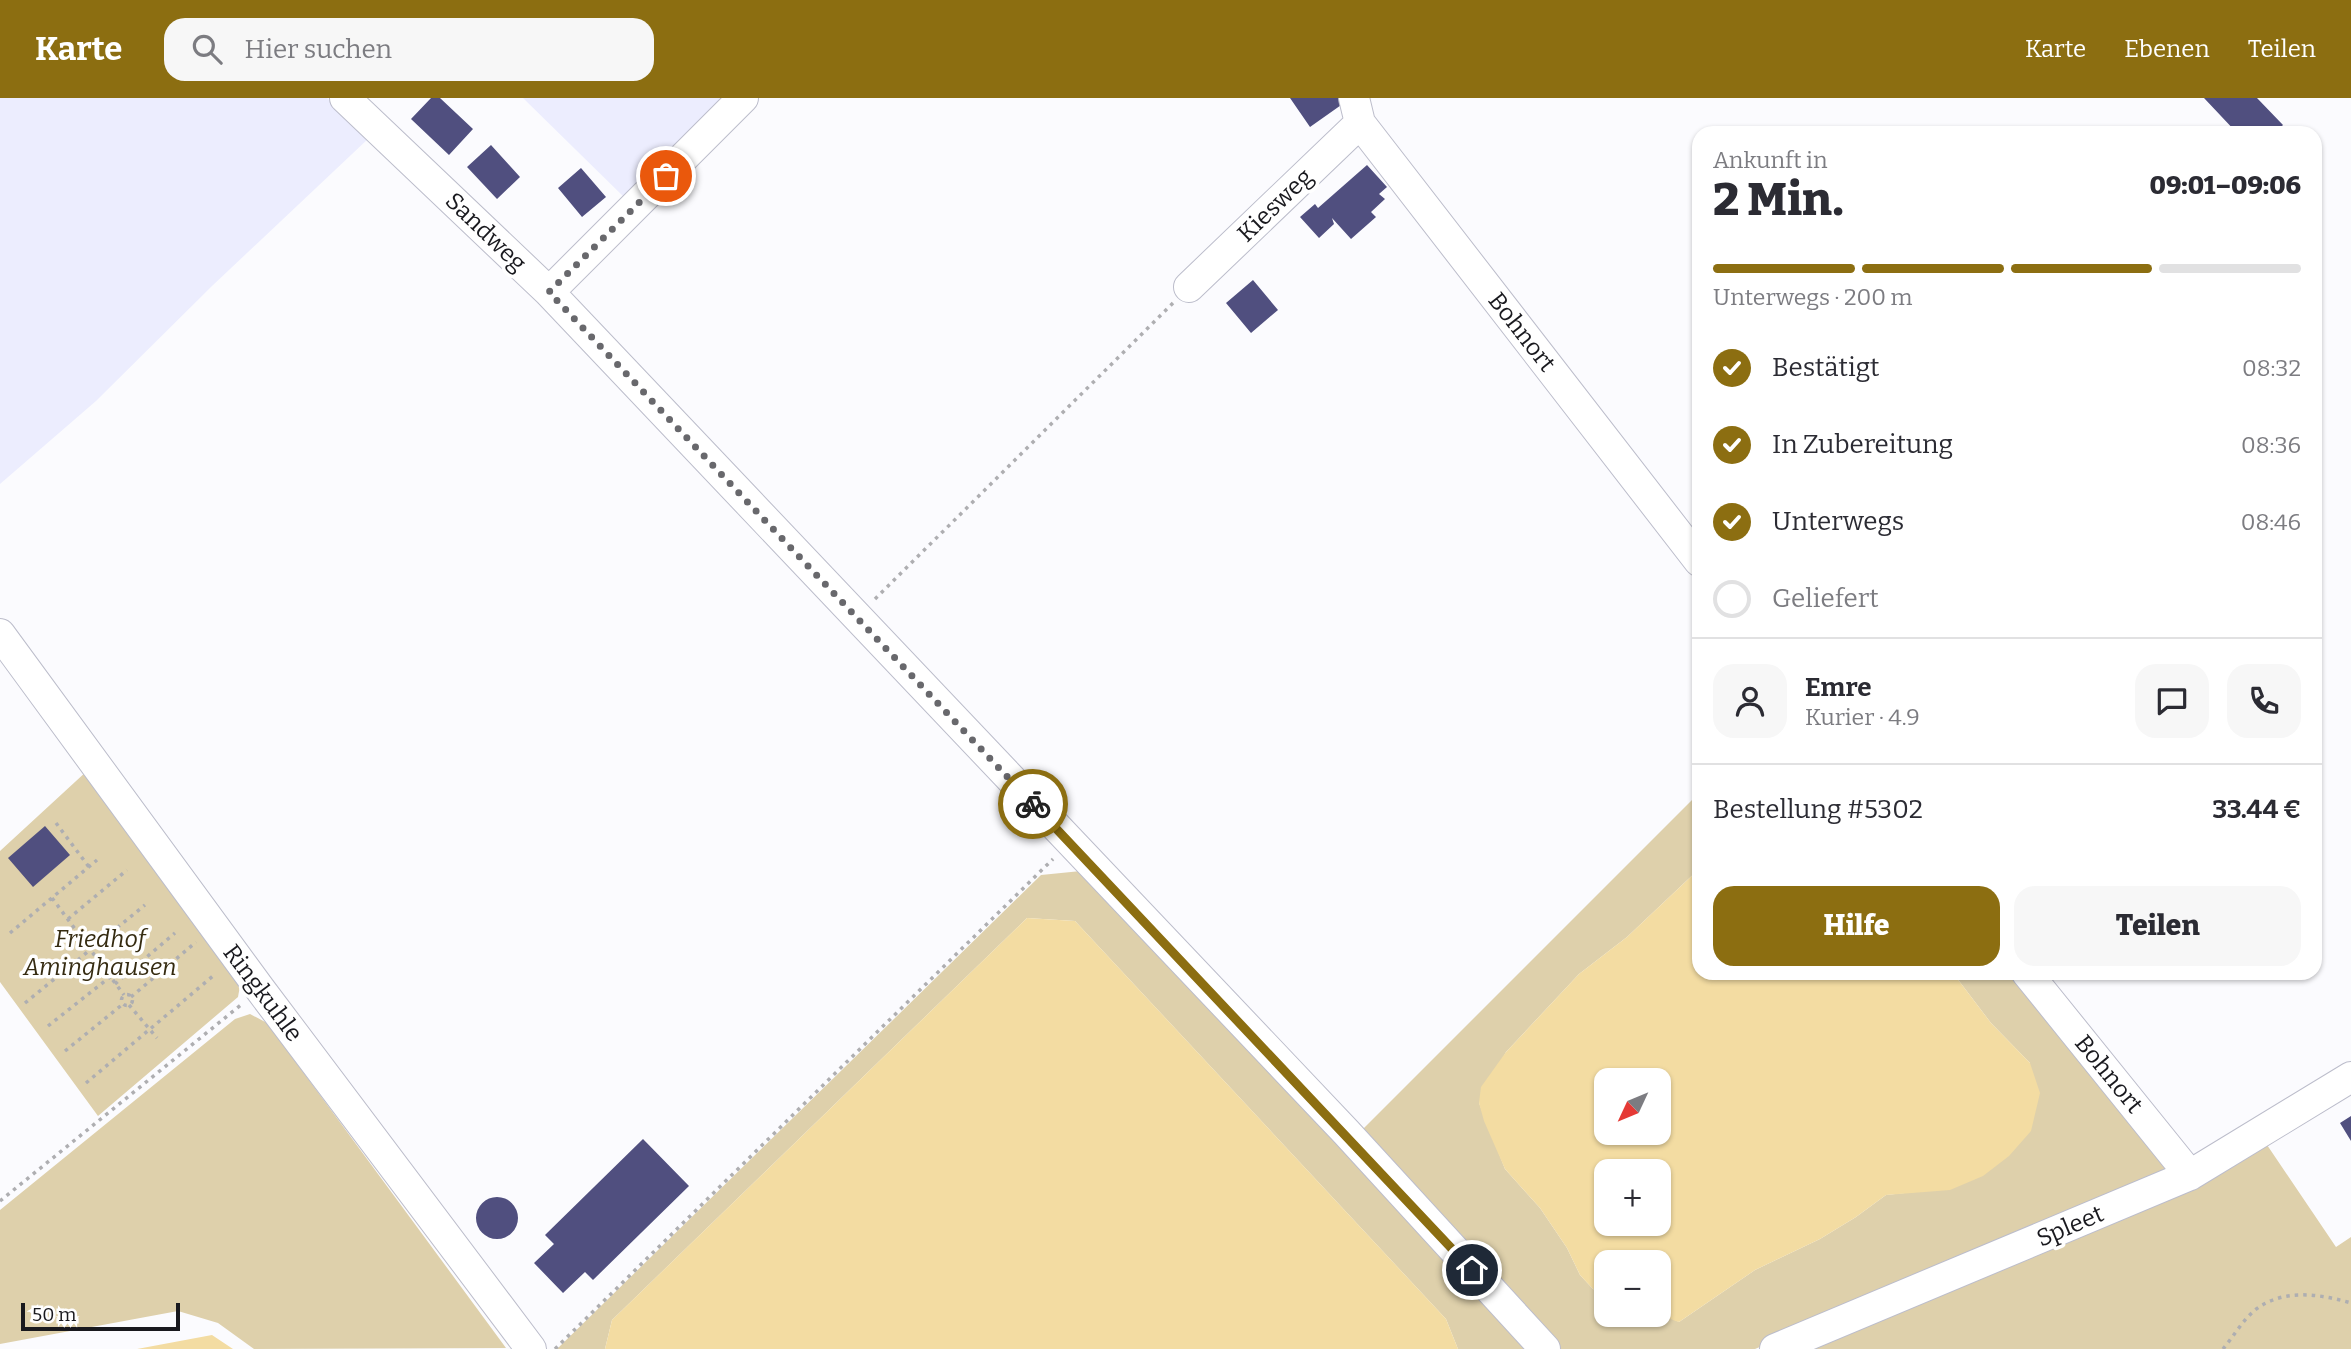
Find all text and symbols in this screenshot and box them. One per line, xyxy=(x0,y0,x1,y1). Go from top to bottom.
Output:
search box xyxy=(164,18,654,81)
text: Karte xyxy=(35,29,122,69)
icon: search xyxy=(188,30,226,68)
text: Hier suchen xyxy=(244,34,392,65)
text: Karte xyxy=(2025,35,2086,63)
text: Ebenen xyxy=(2124,35,2210,63)
text: Teilen xyxy=(2248,35,2316,63)
pin xyxy=(636,146,696,206)
text: Ankunft in xyxy=(1713,146,1828,174)
icon: bag xyxy=(647,157,685,195)
street label: Kiesweg xyxy=(1232,163,1318,247)
text: 09:01–09:06 xyxy=(2150,170,2301,201)
text: 2 Min. xyxy=(1713,172,1844,227)
street label: Sandweg xyxy=(440,187,532,277)
text: Unterwegs · 200 m xyxy=(1713,283,1912,311)
street label: Bohnort xyxy=(1483,287,1562,377)
icon: check xyxy=(1713,349,1751,387)
text: Bestätigt xyxy=(1772,352,1879,383)
text: 08:32 xyxy=(2242,354,2301,382)
icon: check xyxy=(1713,426,1751,464)
text: In Zubereitung xyxy=(1772,429,1953,460)
text: 08:36 xyxy=(2241,431,2301,459)
icon: check xyxy=(1713,503,1751,541)
text: Unterwegs xyxy=(1772,506,1904,537)
text: 08:46 xyxy=(2241,508,2301,536)
text: Geliefert xyxy=(1772,583,1879,614)
button: person xyxy=(1713,664,1787,738)
button: chat xyxy=(2135,664,2209,738)
button: phone xyxy=(2227,664,2301,738)
text: Emre xyxy=(1805,672,1871,703)
text: Kurier · 4.9 xyxy=(1805,703,1920,731)
courier xyxy=(998,769,1068,839)
icon: bike xyxy=(1014,785,1052,823)
text: Bestellung #5302 xyxy=(1713,794,1923,825)
text: 33.44 € xyxy=(2212,794,2301,825)
button: Hilfe xyxy=(1713,886,2000,966)
button: Teilen xyxy=(2014,886,2301,966)
park label: Friedhof Aminghausen xyxy=(22,925,177,981)
street label: Ringkuhle xyxy=(217,939,309,1047)
street label: Bohnort xyxy=(2069,1029,2149,1119)
north arrow xyxy=(1594,1068,1671,1144)
map controls xyxy=(1594,1068,1671,1327)
button: + xyxy=(1594,1159,1671,1236)
street label: Spleet xyxy=(2032,1199,2108,1253)
pin xyxy=(1442,1240,1502,1300)
button: − xyxy=(1594,1250,1671,1327)
icon: home xyxy=(1453,1251,1491,1289)
scale bar xyxy=(21,1300,180,1332)
text: 50 m xyxy=(32,1303,76,1326)

